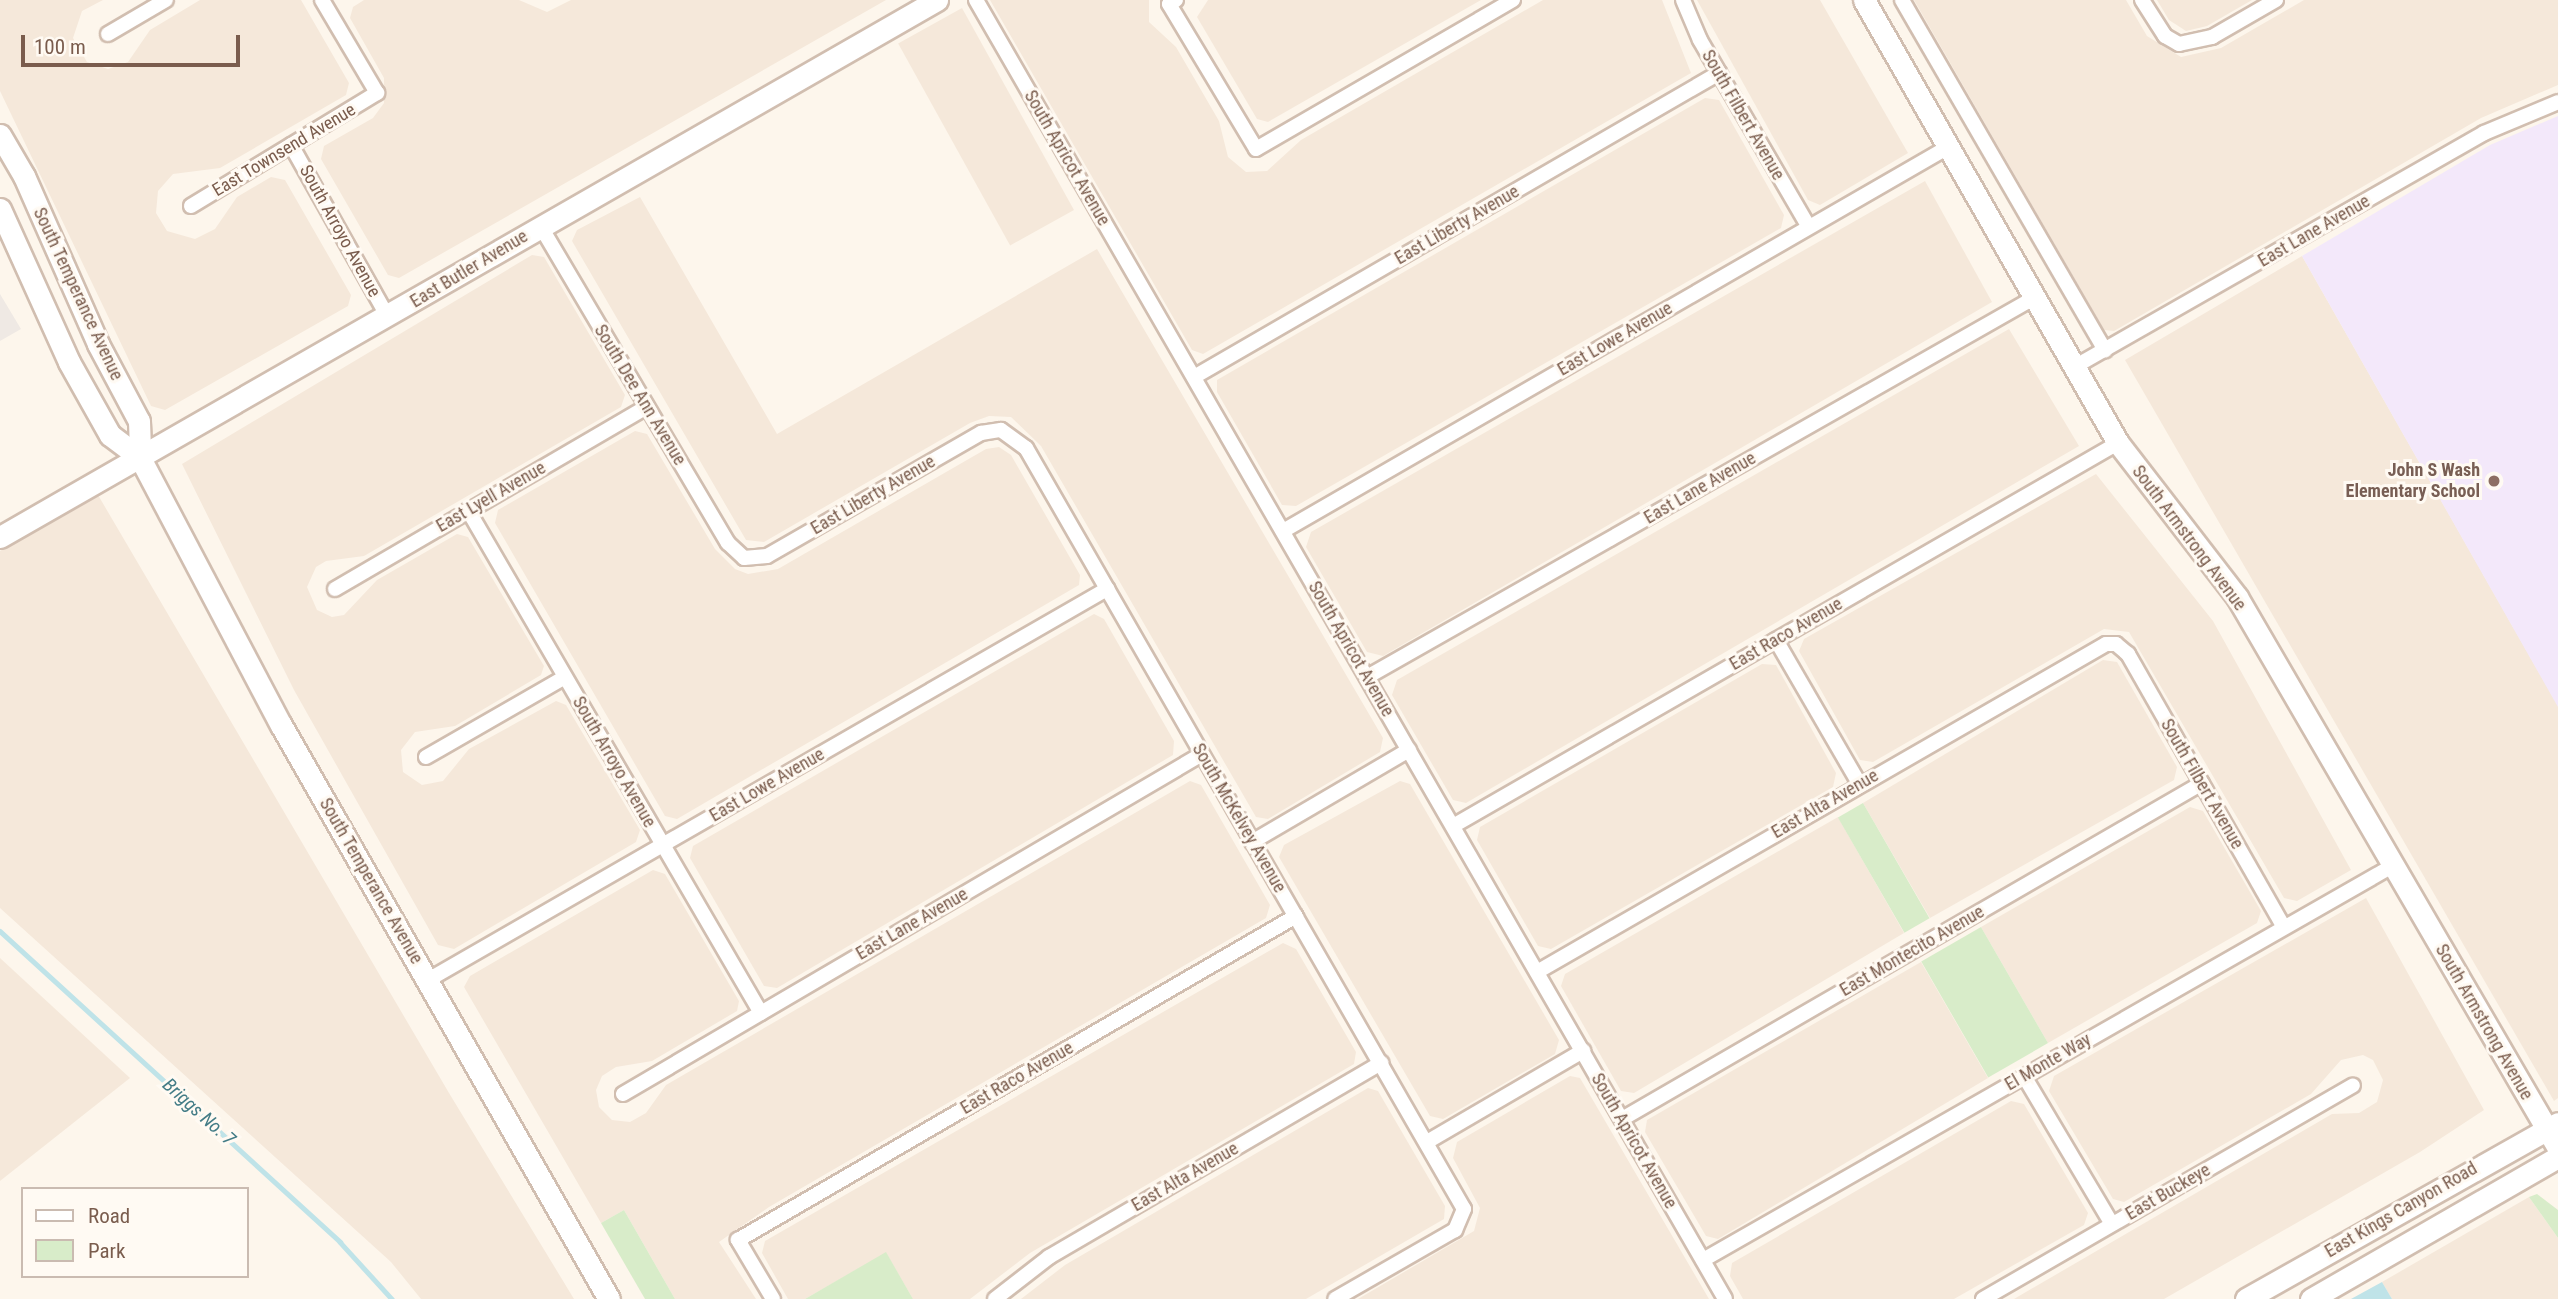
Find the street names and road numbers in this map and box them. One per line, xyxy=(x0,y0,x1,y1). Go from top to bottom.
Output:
street label: South Filbert Avenue xyxy=(1697,46,1789,184)
street label: South Apricot Avenue xyxy=(1019,86,1115,230)
street label: East Townsend Avenue xyxy=(208,99,360,201)
street label: South Arroyo Avenue xyxy=(295,161,385,301)
street label: East Liberty Avenue xyxy=(1391,181,1523,269)
street label: East Lane Avenue xyxy=(2254,190,2374,272)
street label: South Temperance Avenue xyxy=(28,204,128,384)
street label: East Butler Avenue xyxy=(406,225,532,313)
street label: East Lowe Avenue xyxy=(1554,297,1676,381)
street label: South Dee Ann Avenue xyxy=(589,321,691,469)
street label: East Lane Avenue xyxy=(1640,447,1760,529)
street label: East Liberty Avenue xyxy=(807,451,939,539)
street label: East Lyell Avenue xyxy=(432,457,550,537)
street label: South Armstrong Avenue xyxy=(2127,461,2251,615)
street label: South Apricot Avenue xyxy=(1303,577,1399,721)
street label: East Raco Avenue xyxy=(1726,593,1846,675)
street label: South Arroyo Avenue xyxy=(568,693,660,831)
street label: South Filbert Avenue xyxy=(2156,715,2248,853)
street label: South McKelvey Avenue xyxy=(1187,740,1291,896)
street label: East Lowe Avenue xyxy=(706,743,828,827)
street label: East Alta Avenue xyxy=(1768,765,1882,843)
street label: South Temperance Avenue xyxy=(315,794,427,968)
street label: East Lane Avenue xyxy=(852,883,972,965)
street label: East Montecito Avenue xyxy=(1836,901,1988,1001)
street label: South Armstrong Avenue xyxy=(2431,940,2537,1104)
street label: El Monte Way xyxy=(2001,1029,2095,1095)
street label: East Raco Avenue xyxy=(957,1037,1077,1119)
street label: South Apricot Avenue xyxy=(1586,1069,1682,1213)
street label: East Alta Avenue xyxy=(1128,1138,1242,1216)
street label: East Kings Canyon Road xyxy=(2321,1158,2481,1262)
street label: East Buckeye xyxy=(2122,1159,2214,1225)

